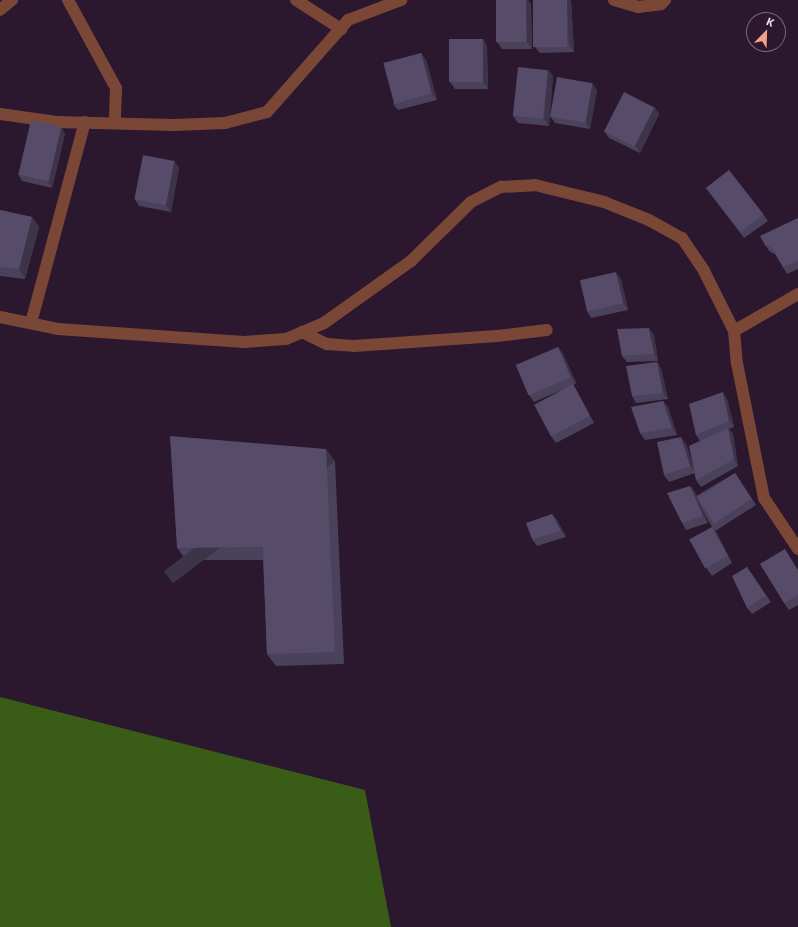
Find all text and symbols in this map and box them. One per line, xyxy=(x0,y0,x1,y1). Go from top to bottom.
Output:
north arrow xyxy=(746,12,786,52)
text: K xyxy=(765,14,776,29)

